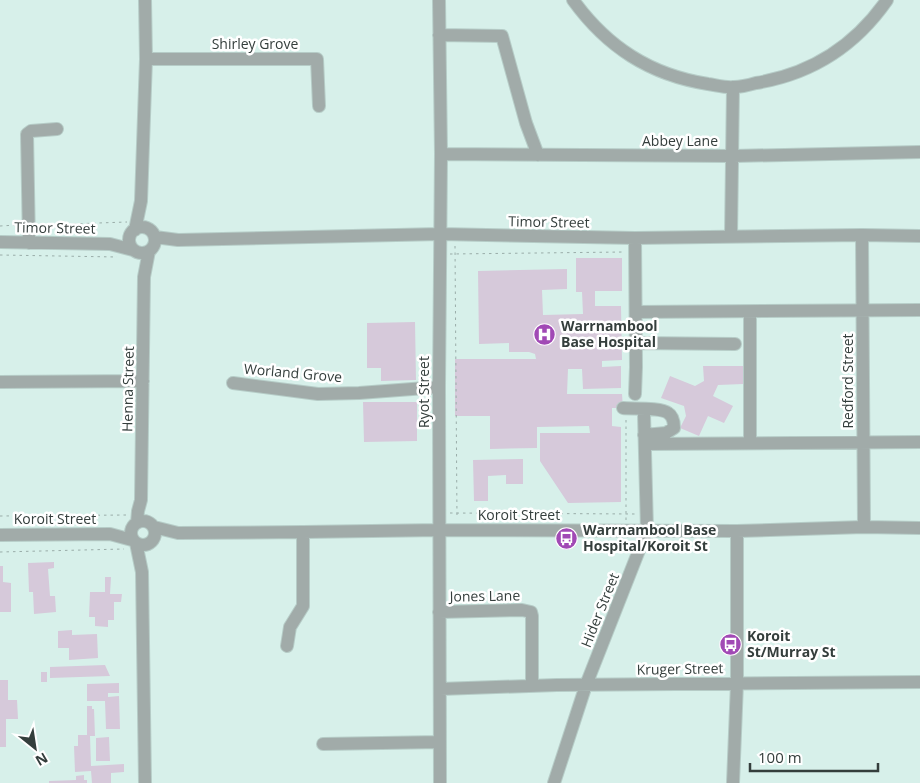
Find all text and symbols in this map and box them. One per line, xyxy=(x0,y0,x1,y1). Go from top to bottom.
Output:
street label: Shirley Grove xyxy=(212,34,299,53)
street label: Abbey Lane xyxy=(642,131,718,150)
street label: Timor Street xyxy=(508,211,590,232)
street label: Timor Street xyxy=(14,217,96,238)
place label: Warrnambool Base Hospital xyxy=(561,316,658,351)
hospital icon: Warrnambool Base Hospital xyxy=(533,322,557,346)
street label: Redford Street xyxy=(838,333,857,429)
street label: Henna Street xyxy=(117,346,138,432)
street label: Ryot Street xyxy=(414,356,433,428)
street label: Worland Grove xyxy=(243,359,343,386)
street label: Koroit Street xyxy=(478,505,560,524)
street label: Koroit Street xyxy=(14,509,96,528)
place label: Warrnambool Base Hospital/Koroit St xyxy=(583,520,716,555)
bus stop icon: Warrnambool Base Hospital/Koroit St xyxy=(555,526,579,550)
street label: Hider Street xyxy=(576,570,623,650)
street label: Jones Lane xyxy=(448,585,521,606)
place label: Koroit St/Murray St xyxy=(747,626,836,661)
bus stop icon: Koroit St/Murray St xyxy=(719,632,743,656)
street label: Kruger Street xyxy=(636,658,724,679)
north arrow xyxy=(10,723,60,773)
scale bar xyxy=(750,740,878,772)
text: 100 m xyxy=(758,747,802,767)
text: N xyxy=(32,749,51,771)

